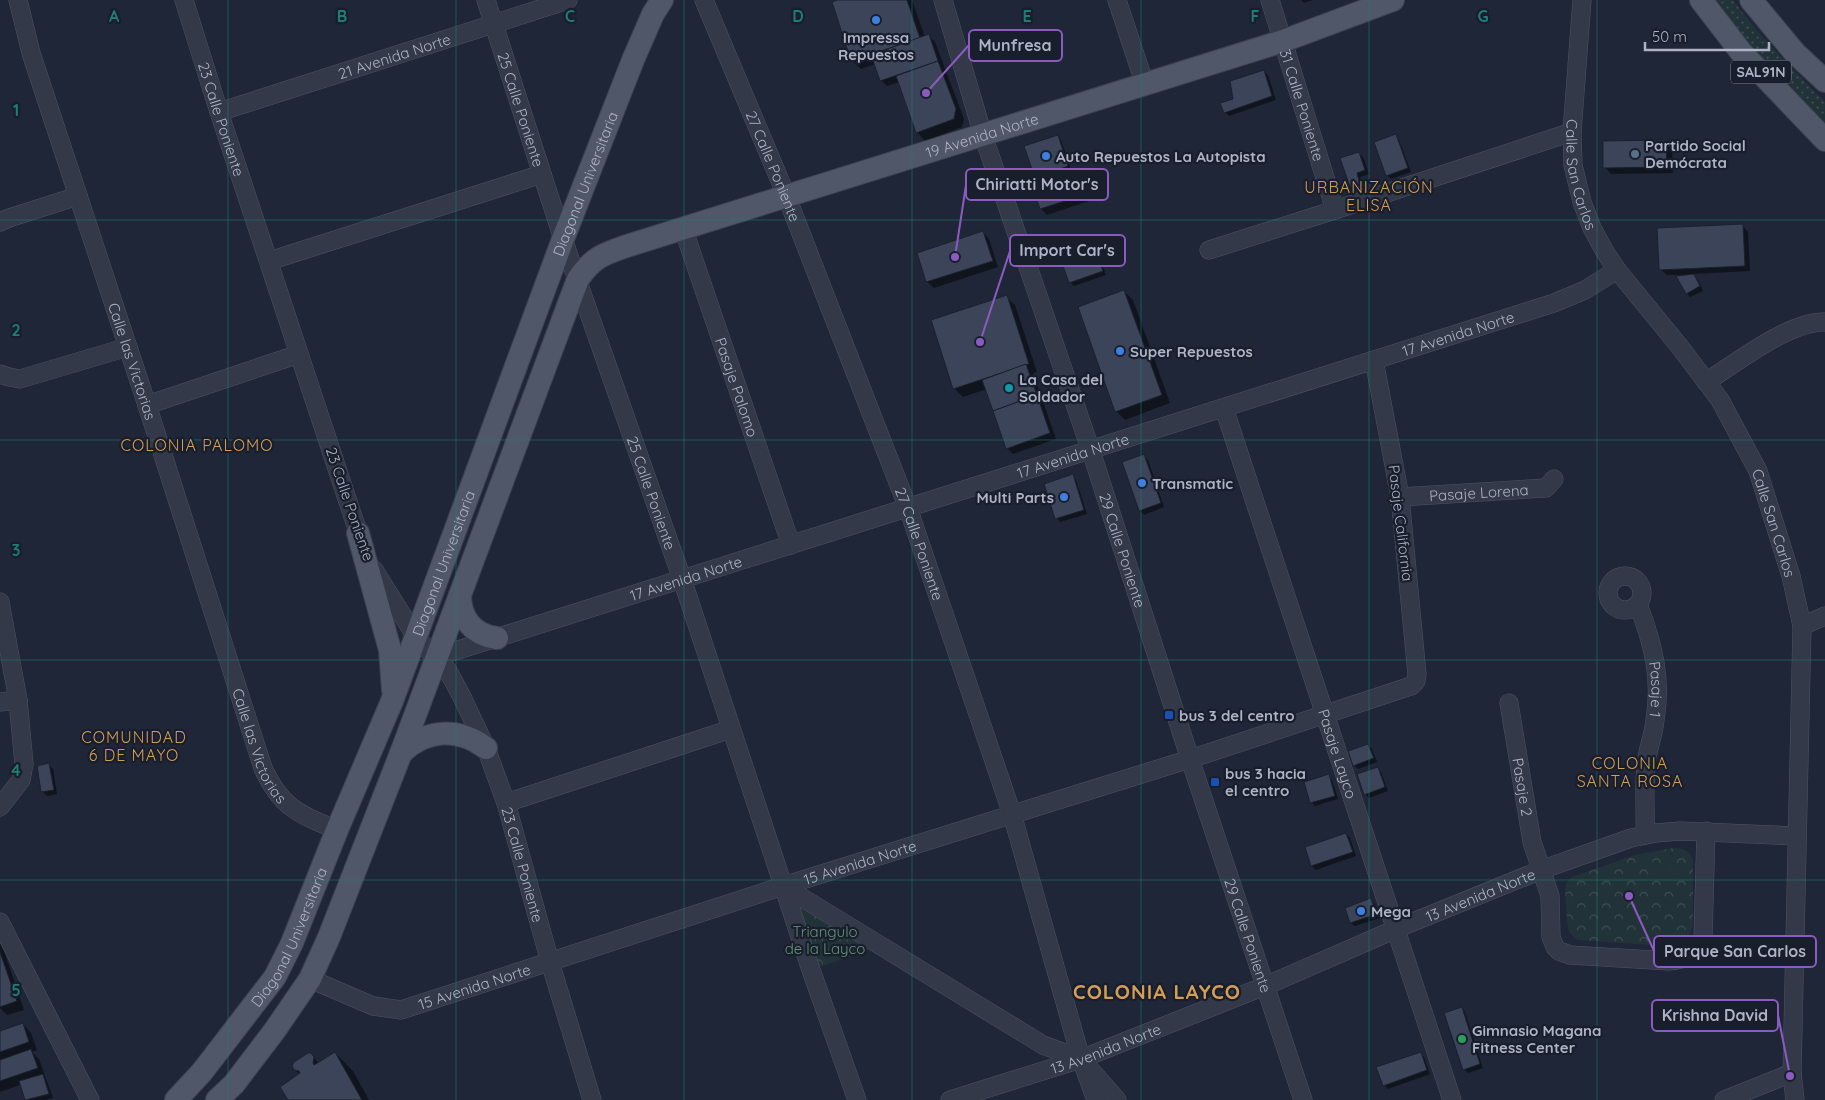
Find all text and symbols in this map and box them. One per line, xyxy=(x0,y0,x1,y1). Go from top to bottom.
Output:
text: A xyxy=(109,6,120,26)
text: B xyxy=(337,6,347,26)
text: C xyxy=(565,6,575,26)
text: D xyxy=(792,6,804,26)
text: E xyxy=(1022,6,1032,26)
text: F xyxy=(1251,6,1260,26)
text: G xyxy=(1477,6,1489,26)
marker: Impressa Repuestos xyxy=(870,14,882,26)
scale bar xyxy=(1645,20,1769,52)
text: 50 m xyxy=(1652,27,1687,46)
place label: Impressa Repuestos xyxy=(838,28,914,64)
street label: 21 Avenida Norte xyxy=(336,29,453,83)
callout: Munfresa xyxy=(969,30,1062,61)
text: Munfresa xyxy=(979,35,1051,55)
street label: 31 Calle Poniente xyxy=(1276,47,1329,163)
street label: 25 Calle Poniente xyxy=(494,50,549,169)
street label: 23 Calle Poniente xyxy=(194,60,249,179)
road number: SAL91N xyxy=(1731,61,1791,84)
text: 1 xyxy=(13,100,19,120)
street label: 27 Calle Poniente xyxy=(742,108,805,224)
street label: Diagonal Universitaria xyxy=(548,109,622,259)
street label: 19 Avenida Norte xyxy=(923,109,1041,162)
street label: Calle San Carlos xyxy=(1562,119,1601,232)
place label: Partido Social Demócrata xyxy=(1645,136,1746,172)
place label: Auto Repuestos La Autopista xyxy=(1056,147,1266,166)
marker: Partido Social Demócrata xyxy=(1629,148,1641,160)
marker: Auto Repuestos La Autopista xyxy=(1040,150,1052,162)
callout: Chiriatti Motor's xyxy=(966,169,1108,200)
text: Chiriatti Motor's xyxy=(976,174,1099,194)
district label: URBANIZACIÓN ELISA xyxy=(1304,177,1434,215)
callout: Import Car's xyxy=(1010,235,1125,266)
text: Import Car's xyxy=(1019,240,1115,260)
street label: Calle las Victorias xyxy=(104,300,161,422)
street label: 17 Avenida Norte xyxy=(1400,307,1516,360)
text: 2 xyxy=(11,320,21,340)
street label: Pasaje Palomo xyxy=(711,335,763,439)
place label: Super Repuestos xyxy=(1130,342,1253,361)
marker: Super Repuestos xyxy=(1114,345,1126,357)
place label: La Casa del Soldador xyxy=(1019,370,1103,406)
marker: La Casa del Soldador xyxy=(1003,382,1015,394)
street label: 17 Avenida Norte xyxy=(1014,429,1131,482)
street label: 25 Calle Poniente xyxy=(623,433,680,552)
district label: COLONIA PALOMO xyxy=(120,435,274,455)
street label: 23 Calle Poniente xyxy=(322,445,378,563)
street label: Pasaje California xyxy=(1384,464,1418,582)
street label: Calle San Carlos xyxy=(1748,466,1800,579)
place label: Transmatic xyxy=(1152,474,1233,493)
marker: Transmatic xyxy=(1136,477,1148,489)
street label: Pasaje Lorena xyxy=(1429,480,1529,505)
street label: 27 Calle Poniente xyxy=(891,484,948,603)
street label: Diagonal Universitaria xyxy=(407,488,479,638)
place label: Multi Parts xyxy=(976,488,1054,507)
street label: 29 Calle Poniente xyxy=(1096,490,1150,610)
marker: Multi Parts xyxy=(1058,491,1070,503)
text: 3 xyxy=(12,540,20,560)
street label: 17 Avenida Norte xyxy=(627,551,744,605)
street label: Pasaje 1 xyxy=(1645,660,1667,719)
street label: Calle las Victorias xyxy=(229,686,291,807)
place label: bus 3 del centro xyxy=(1179,706,1295,725)
street label: Pasaje Layco xyxy=(1314,706,1362,801)
marker: bus 3 del centro xyxy=(1163,709,1175,721)
district label: COMUNIDAD 6 DE MAYO xyxy=(81,727,187,765)
district label: COLONIA SANTA ROSA xyxy=(1577,753,1683,791)
street label: Pasaje 2 xyxy=(1509,756,1537,818)
text: 4 xyxy=(11,760,21,780)
place label: bus 3 hacia el centro xyxy=(1225,764,1306,800)
marker: bus 3 hacia el centro xyxy=(1209,776,1221,788)
street label: 23 Calle Poniente xyxy=(498,805,548,924)
street label: 15 Avenida Norte xyxy=(801,836,919,888)
street label: Diagonal Universitaria xyxy=(246,864,331,1010)
street label: 13 Avenida Norte xyxy=(1423,864,1538,926)
street label: 29 Calle Poniente xyxy=(1221,876,1276,995)
place label: Mega xyxy=(1371,902,1411,921)
marker: Mega xyxy=(1355,905,1367,917)
park label: Triangulo de la Layco xyxy=(785,922,865,958)
callout: Parque San Carlos xyxy=(1654,936,1816,967)
text: Parque San Carlos xyxy=(1664,941,1806,961)
street label: 15 Avenida Norte xyxy=(416,959,533,1013)
district label: COLONIA LAYCO xyxy=(1073,979,1241,1004)
text: 5 xyxy=(11,980,21,1000)
callout: Krishna David xyxy=(1652,1000,1778,1031)
text: Krishna David xyxy=(1662,1005,1768,1025)
street label: 13 Avenida Norte xyxy=(1048,1019,1164,1078)
place label: Gimnasio Magana Fitness Center xyxy=(1472,1021,1601,1057)
marker: Gimnasio Magana Fitness Center xyxy=(1456,1033,1468,1045)

